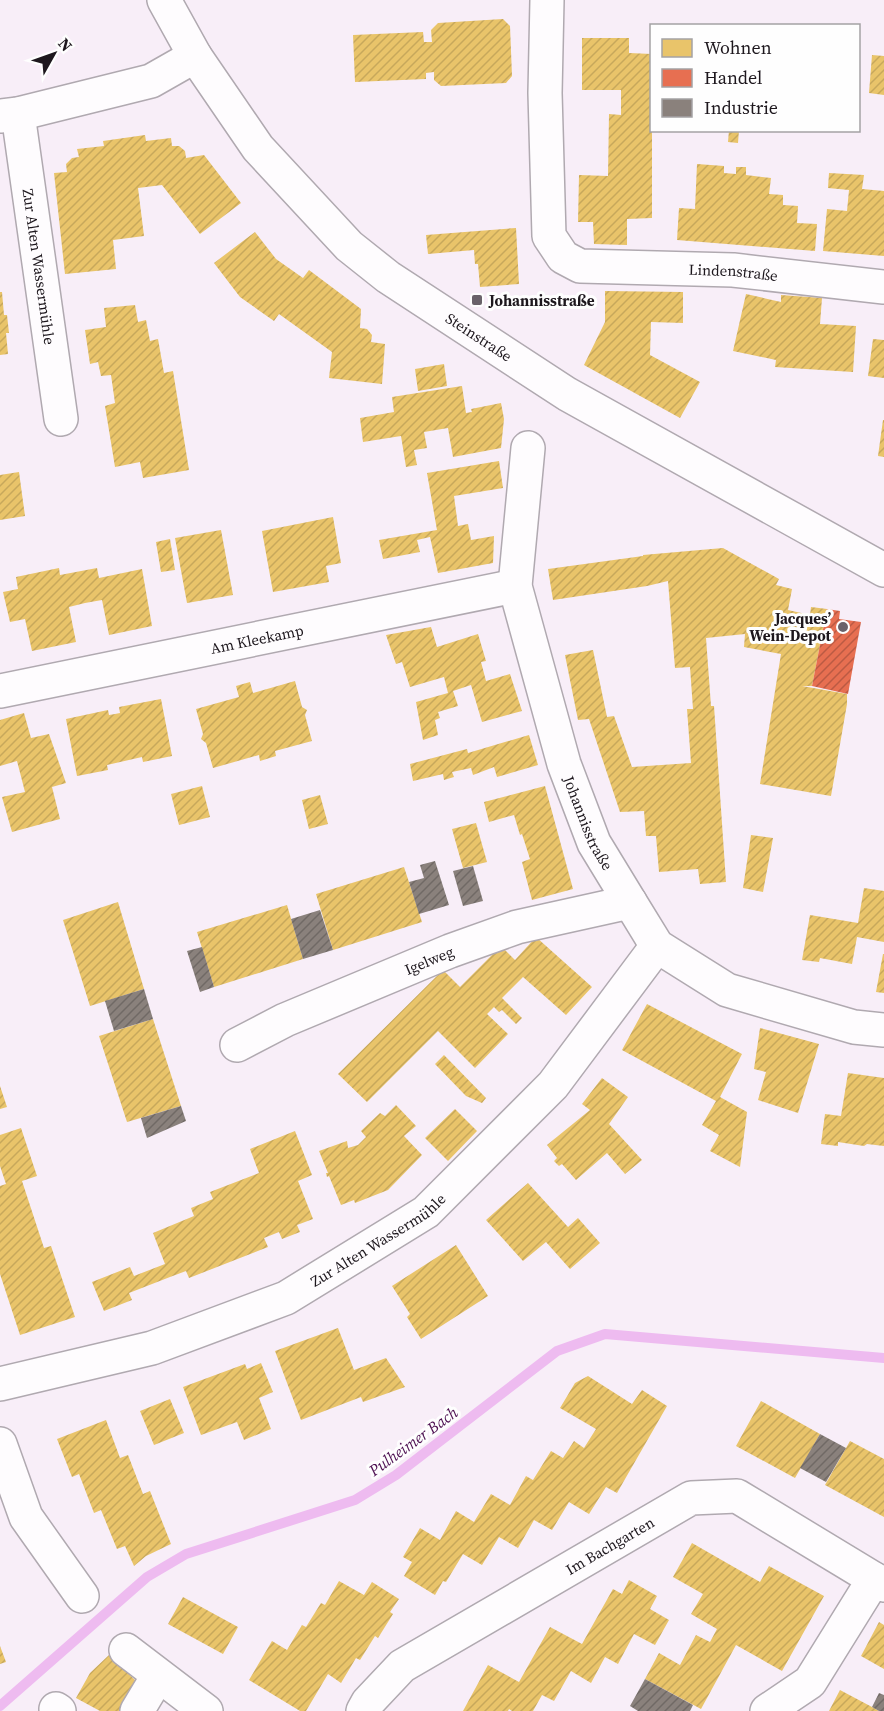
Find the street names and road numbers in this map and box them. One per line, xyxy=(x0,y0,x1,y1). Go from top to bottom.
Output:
street label: Zur Alten Wassermühle xyxy=(18,187,61,346)
street label: Lindenstraße xyxy=(688,258,779,286)
street label: Steinstraße xyxy=(442,307,517,366)
street label: Am Kleekamp xyxy=(208,619,305,658)
street label: Johannisstraße xyxy=(559,772,619,874)
street label: Igelweg xyxy=(401,940,457,979)
street label: Zur Alten Wassermühle xyxy=(306,1188,450,1291)
street label: Im Bachgarten xyxy=(562,1511,658,1579)

